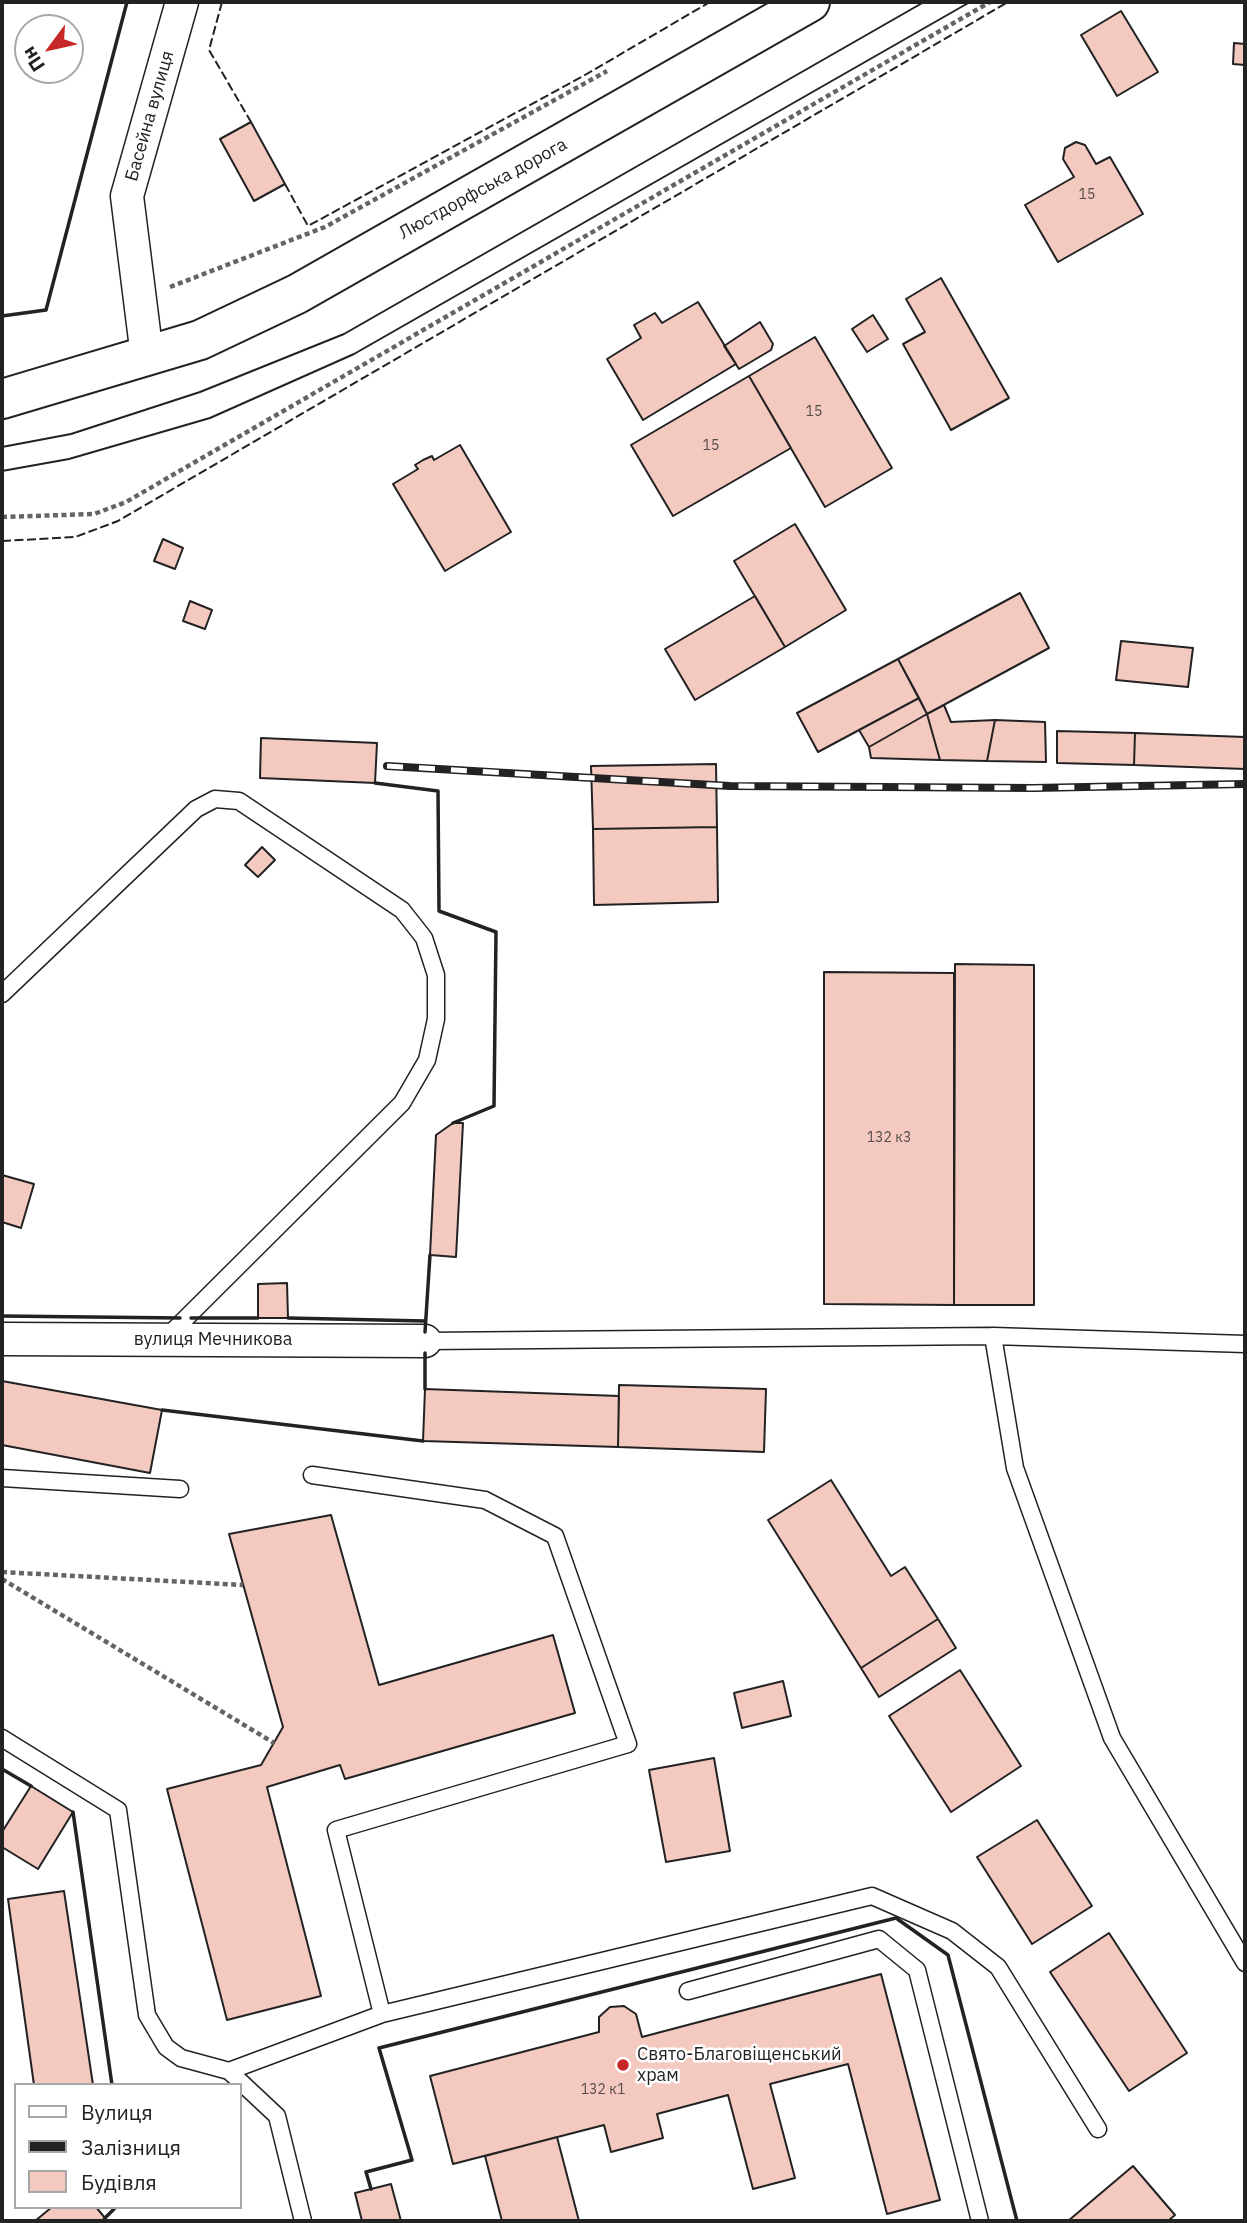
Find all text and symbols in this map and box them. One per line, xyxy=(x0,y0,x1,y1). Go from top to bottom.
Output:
north arrow xyxy=(14,14,84,84)
text: Пн xyxy=(16,42,50,76)
street label: Басейна вулиця xyxy=(121,48,179,184)
street label: Люстдорфська дорога xyxy=(395,134,571,244)
house number: 15 xyxy=(1079,187,1095,203)
house number: 15 xyxy=(806,404,822,420)
house number: 15 xyxy=(703,438,719,454)
house number: 132 к3 xyxy=(867,1130,911,1146)
street label: вулиця Мечникова xyxy=(134,1329,292,1351)
place label: Свято-Благовіщенський храм xyxy=(637,2044,842,2086)
marker: Свято-Благовіщенський храм xyxy=(615,2057,631,2073)
house number: 132 к1 xyxy=(581,2082,625,2098)
legend xyxy=(14,2083,242,2209)
text: Вулиця xyxy=(81,2098,153,2126)
text: Залізниця xyxy=(81,2133,181,2161)
text: Будівля xyxy=(81,2168,157,2196)

